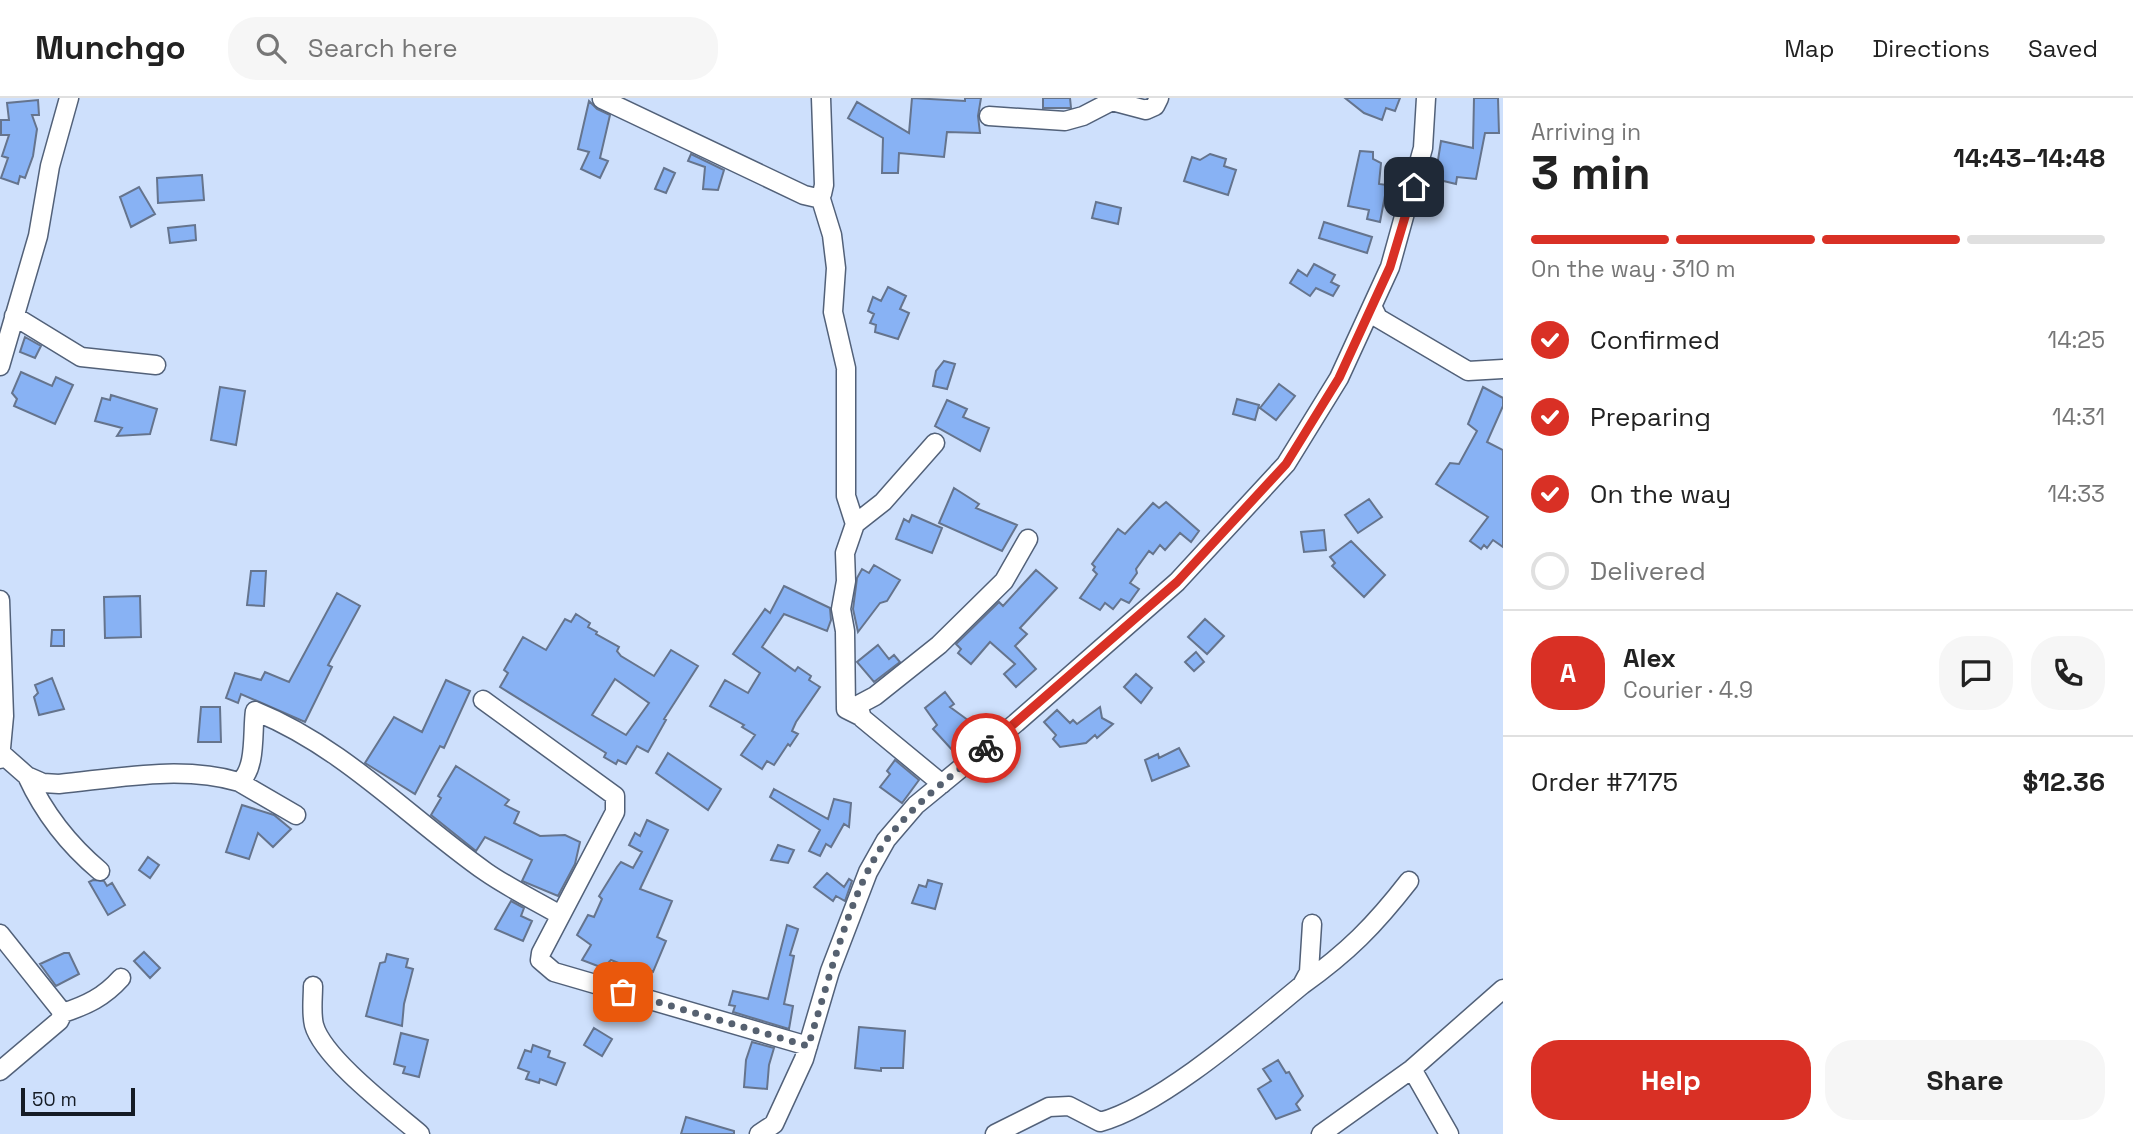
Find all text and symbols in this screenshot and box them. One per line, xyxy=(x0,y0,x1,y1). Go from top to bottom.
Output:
search box xyxy=(228,17,718,80)
text: Munchgo xyxy=(35,27,186,69)
icon: search xyxy=(252,29,290,67)
text: Search here xyxy=(308,31,458,65)
text: Map xyxy=(1784,33,1834,64)
text: Directions xyxy=(1872,33,1990,64)
text: Saved xyxy=(2028,33,2098,64)
text: Arriving in xyxy=(1531,117,1641,147)
text: 14:43–14:48 xyxy=(1953,141,2105,175)
text: 3 min xyxy=(1531,144,1651,202)
pin xyxy=(1384,157,1444,217)
icon: home xyxy=(1395,168,1433,206)
text: On the way · 310 m xyxy=(1531,254,1736,284)
icon: check xyxy=(1531,321,1569,359)
text: Confirmed xyxy=(1590,323,1720,357)
text: 14:25 xyxy=(2048,325,2105,355)
icon: check xyxy=(1531,398,1569,436)
text: Preparing xyxy=(1590,400,1711,434)
text: 14:31 xyxy=(2052,402,2105,432)
icon: check xyxy=(1531,475,1569,513)
text: On the way xyxy=(1590,477,1731,511)
text: 14:33 xyxy=(2047,479,2105,509)
text: Delivered xyxy=(1590,554,1706,588)
button: chat xyxy=(1939,636,2013,710)
button: phone xyxy=(2031,636,2105,710)
text: Alex xyxy=(1623,641,1676,675)
text: A xyxy=(1560,656,1576,690)
text: Courier · 4.9 xyxy=(1623,675,1753,705)
courier xyxy=(951,713,1021,783)
icon: bike xyxy=(967,729,1005,767)
text: Order #7175 xyxy=(1531,765,1678,799)
text: $12.36 xyxy=(2022,765,2105,799)
pin xyxy=(593,962,653,1022)
icon: bag xyxy=(604,973,642,1011)
button: Help xyxy=(1531,1040,1811,1120)
button: Share xyxy=(1825,1040,2105,1120)
scale bar xyxy=(21,1085,135,1117)
text: 50 m xyxy=(32,1087,77,1112)

